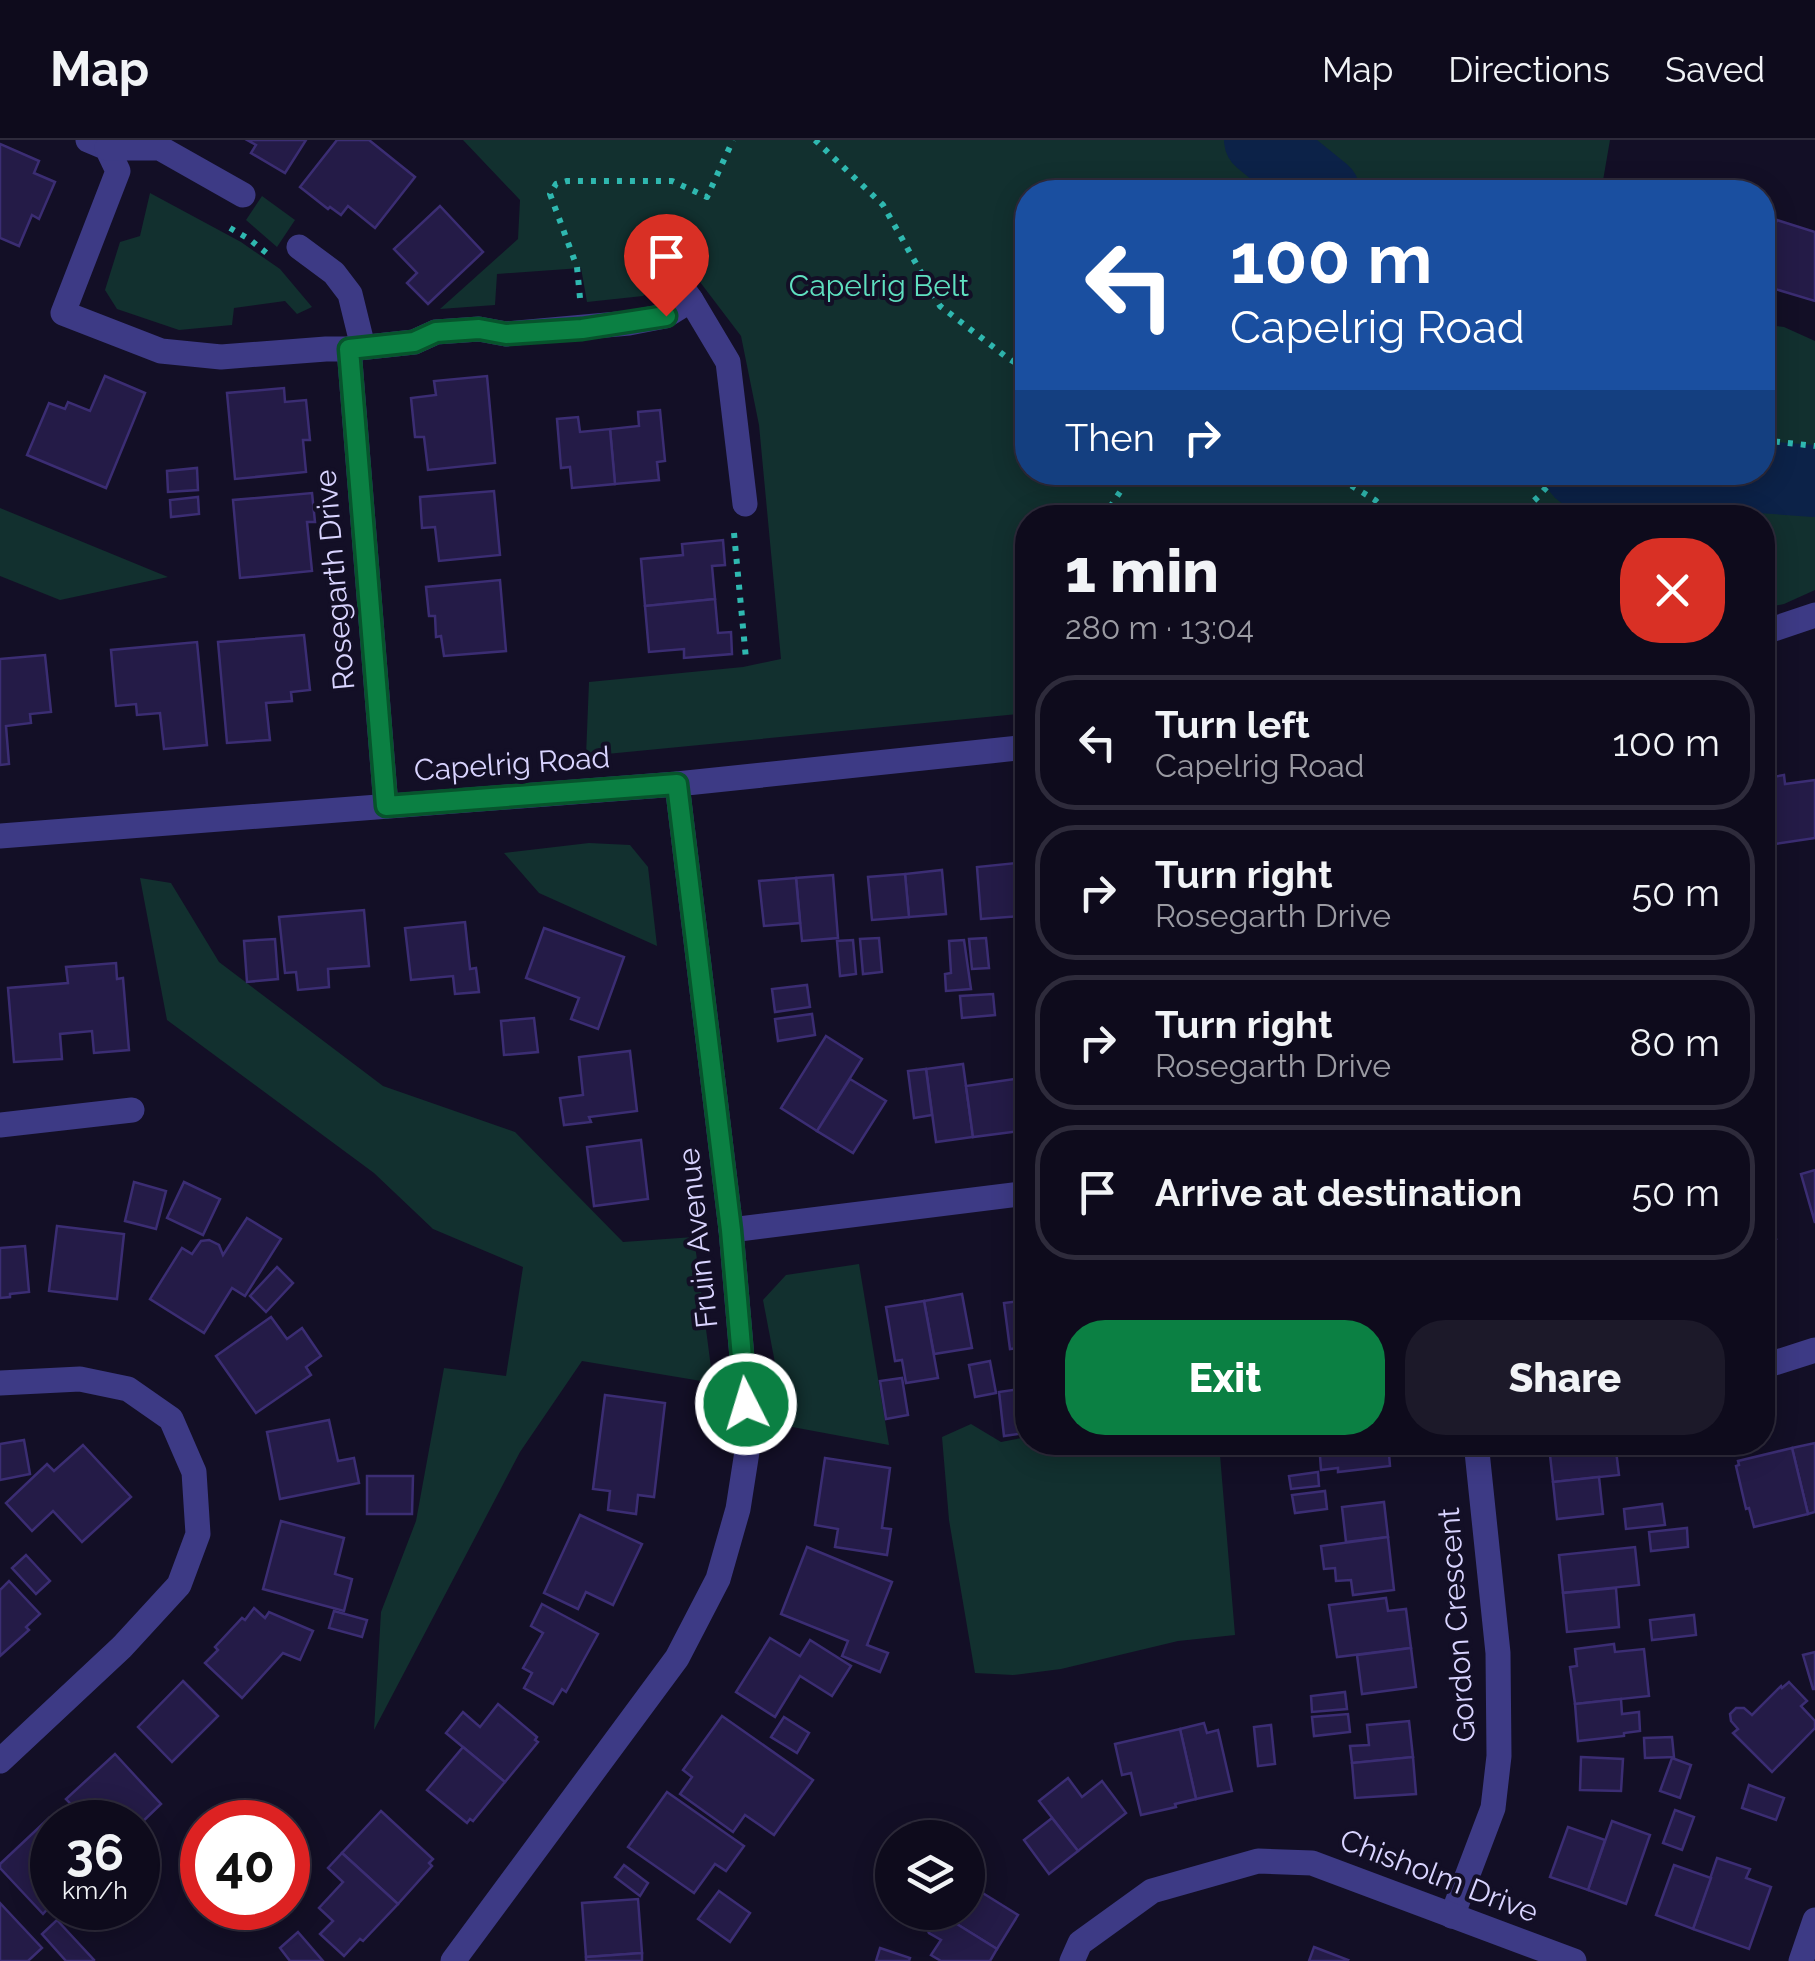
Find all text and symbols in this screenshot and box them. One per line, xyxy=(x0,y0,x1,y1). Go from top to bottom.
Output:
text: Map xyxy=(50,41,149,97)
text: Map xyxy=(1322,49,1393,90)
text: Directions xyxy=(1448,49,1610,90)
text: Saved xyxy=(1665,49,1765,90)
pin xyxy=(624,214,709,317)
text: 100 m xyxy=(1230,217,1433,299)
icon: left xyxy=(1065,220,1195,350)
icon: arrive xyxy=(639,229,694,284)
park label: Capelrig Belt xyxy=(789,268,969,303)
text: Capelrig Road xyxy=(1230,301,1525,354)
icon: right xyxy=(1175,410,1230,465)
text: Then xyxy=(1065,415,1155,460)
street label: Rosegarth Drive xyxy=(307,468,362,692)
text: 1 min xyxy=(1065,536,1219,606)
button: close xyxy=(1620,538,1725,643)
text: 280 m · 13:04 xyxy=(1065,609,1254,646)
text: Turn left xyxy=(1155,702,1310,747)
icon: left xyxy=(1070,715,1125,770)
text: 100 m xyxy=(1613,720,1720,765)
street label: Capelrig Road xyxy=(413,739,611,788)
text: Capelrig Road xyxy=(1155,747,1365,784)
text: Turn right xyxy=(1155,852,1332,897)
icon: right xyxy=(1070,865,1125,920)
text: 50 m xyxy=(1631,870,1720,915)
text: Rosegarth Drive xyxy=(1155,897,1391,934)
text: Turn right xyxy=(1155,1002,1332,1047)
icon: right xyxy=(1070,1015,1125,1070)
text: 80 m xyxy=(1630,1020,1720,1065)
text: Rosegarth Drive xyxy=(1155,1047,1391,1084)
street label: Fruin Avenue xyxy=(671,1146,724,1330)
icon: arrive xyxy=(1070,1165,1125,1220)
text: Arrive at destination xyxy=(1155,1170,1522,1215)
text: 50 m xyxy=(1631,1170,1720,1215)
button: Exit xyxy=(1065,1320,1385,1435)
button: Share xyxy=(1405,1320,1725,1435)
position arrow xyxy=(694,1352,798,1456)
street label: Gordon Crescent xyxy=(1431,1507,1482,1744)
speed limit sign: 40 xyxy=(180,1800,310,1930)
map controls xyxy=(875,1820,985,1930)
button: layers xyxy=(875,1820,985,1930)
street label: Chisholm Drive xyxy=(1335,1822,1543,1929)
text: 36 xyxy=(66,1823,124,1882)
text: km/h xyxy=(62,1875,128,1905)

